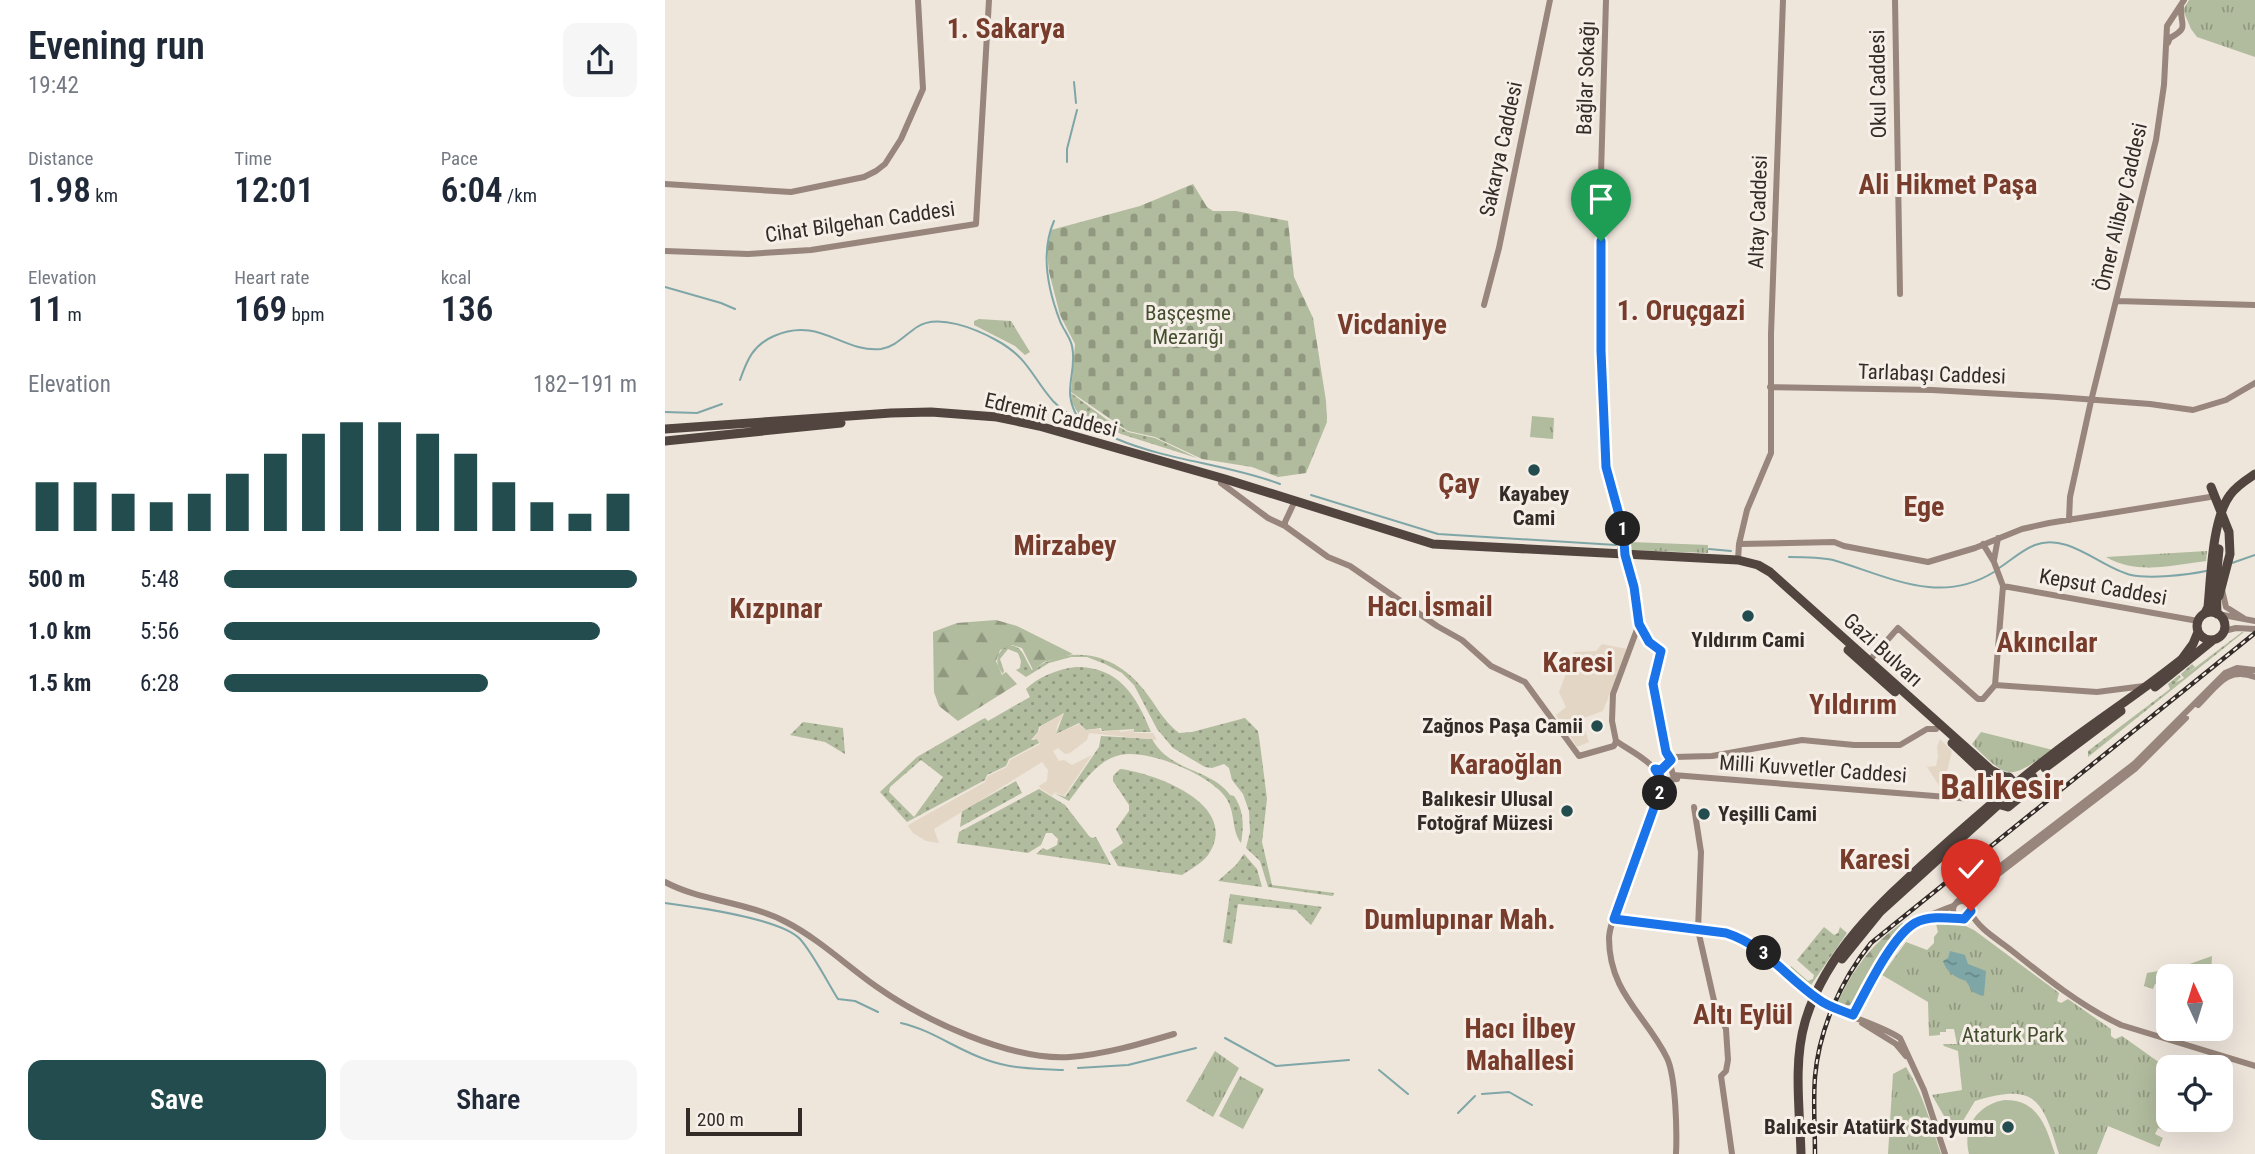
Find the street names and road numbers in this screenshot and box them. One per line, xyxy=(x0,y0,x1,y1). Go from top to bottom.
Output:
street label: Bağlar Sokağı xyxy=(1572,20,1600,136)
street label: Okul Caddesi xyxy=(1865,29,1891,139)
street label: Sakarya Caddesi xyxy=(1475,79,1527,219)
street label: Ömer Alibey Caddesi xyxy=(2090,121,2152,293)
street label: Altay Caddesi xyxy=(1744,155,1772,269)
street label: Cihat Bilgehan Caddesi xyxy=(764,197,956,247)
street label: Tarlabaşı Caddesi xyxy=(1858,359,2006,389)
street label: Edremit Caddesi xyxy=(982,388,1120,442)
street label: Kepsut Caddesi xyxy=(2037,564,2169,610)
street label: Gazi Bulvarı xyxy=(1839,608,1927,692)
street label: Milli Kuvvetler Caddesi xyxy=(1718,750,1908,788)

